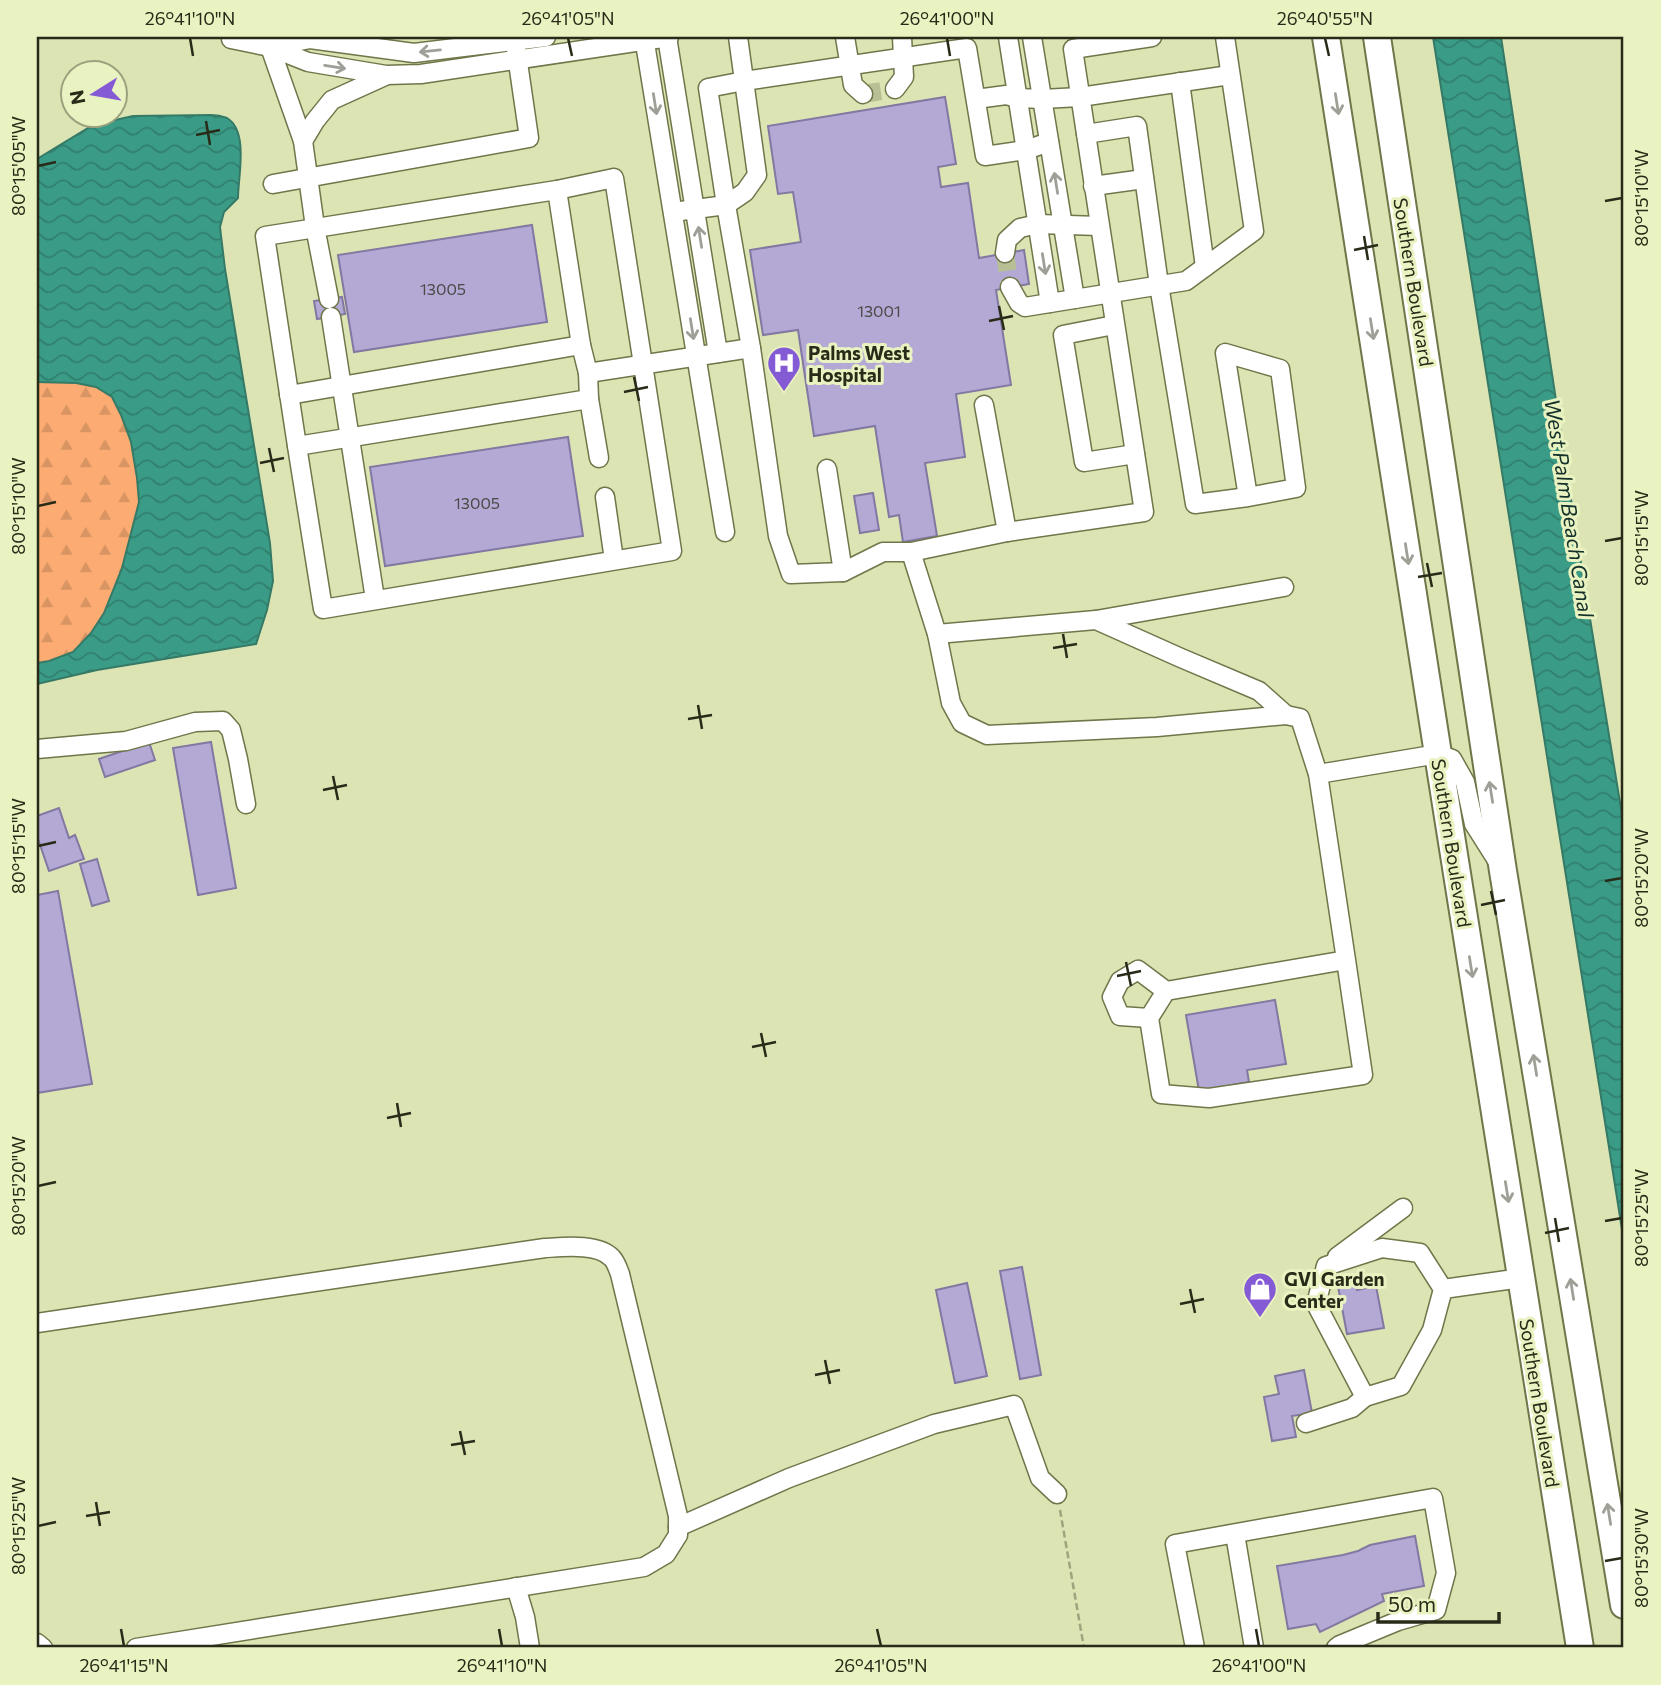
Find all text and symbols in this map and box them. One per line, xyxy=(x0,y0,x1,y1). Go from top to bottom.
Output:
text: 26°41'10"N xyxy=(145,7,235,29)
text: 26°41'05"N xyxy=(521,7,615,29)
text: 26°41'00"N xyxy=(900,7,994,29)
text: 26°40'55"N xyxy=(1277,7,1373,29)
one-way arrow xyxy=(419,45,441,58)
north arrow xyxy=(60,60,130,130)
one-way arrow xyxy=(323,61,346,74)
text: N xyxy=(64,88,89,107)
one-way arrow xyxy=(649,92,662,115)
one-way arrow xyxy=(1331,92,1344,115)
text: 80°15'05"W xyxy=(7,116,29,216)
text: 80°15'10"W xyxy=(1630,149,1652,247)
one-way arrow xyxy=(1049,172,1062,195)
street label: Southern Boulevard xyxy=(1389,196,1439,368)
one-way arrow xyxy=(693,227,706,249)
one-way arrow xyxy=(1038,252,1051,275)
house number: 13005 xyxy=(420,279,466,298)
house number: 13001 xyxy=(857,301,901,320)
one-way arrow xyxy=(686,317,699,340)
one-way arrow xyxy=(1366,317,1379,340)
place label: Palms West Hospital xyxy=(808,341,910,386)
hospital icon: Palms West Hospital xyxy=(765,344,803,393)
water label: West Palm Beach Canal xyxy=(1540,397,1600,620)
text: 80°15'10"W xyxy=(7,457,29,555)
text: 80°15'15"W xyxy=(1630,490,1652,586)
house number: 13005 xyxy=(454,493,500,512)
one-way arrow xyxy=(1401,542,1414,565)
street label: Southern Boulevard xyxy=(1427,757,1477,929)
one-way arrow xyxy=(1484,781,1497,804)
text: 80°15'15"W xyxy=(7,798,29,894)
text: 80°15'20"W xyxy=(1630,828,1652,928)
one-way arrow xyxy=(1465,955,1478,978)
one-way arrow xyxy=(1528,1054,1541,1077)
text: 80°15'20"W xyxy=(7,1136,29,1236)
text: 80°15'25"W xyxy=(1630,1169,1652,1267)
one-way arrow xyxy=(1501,1180,1514,1203)
place label: GVI Garden Center xyxy=(1284,1267,1384,1312)
shop icon: GVI Garden Center xyxy=(1241,1270,1279,1319)
one-way arrow xyxy=(1565,1278,1578,1301)
street label: Southern Boulevard xyxy=(1515,1317,1565,1489)
text: 80°15'25"W xyxy=(7,1477,29,1575)
one-way arrow xyxy=(1602,1503,1615,1526)
text: 80°15'30"W xyxy=(1630,1508,1652,1608)
scale bar xyxy=(1378,1580,1498,1624)
text: 50 m xyxy=(1388,1591,1436,1616)
text: 26°41'15"N xyxy=(79,1654,169,1676)
text: 26°41'10"N xyxy=(457,1654,547,1676)
text: 26°41'05"N xyxy=(834,1654,928,1676)
text: 26°41'00"N xyxy=(1212,1654,1306,1676)

